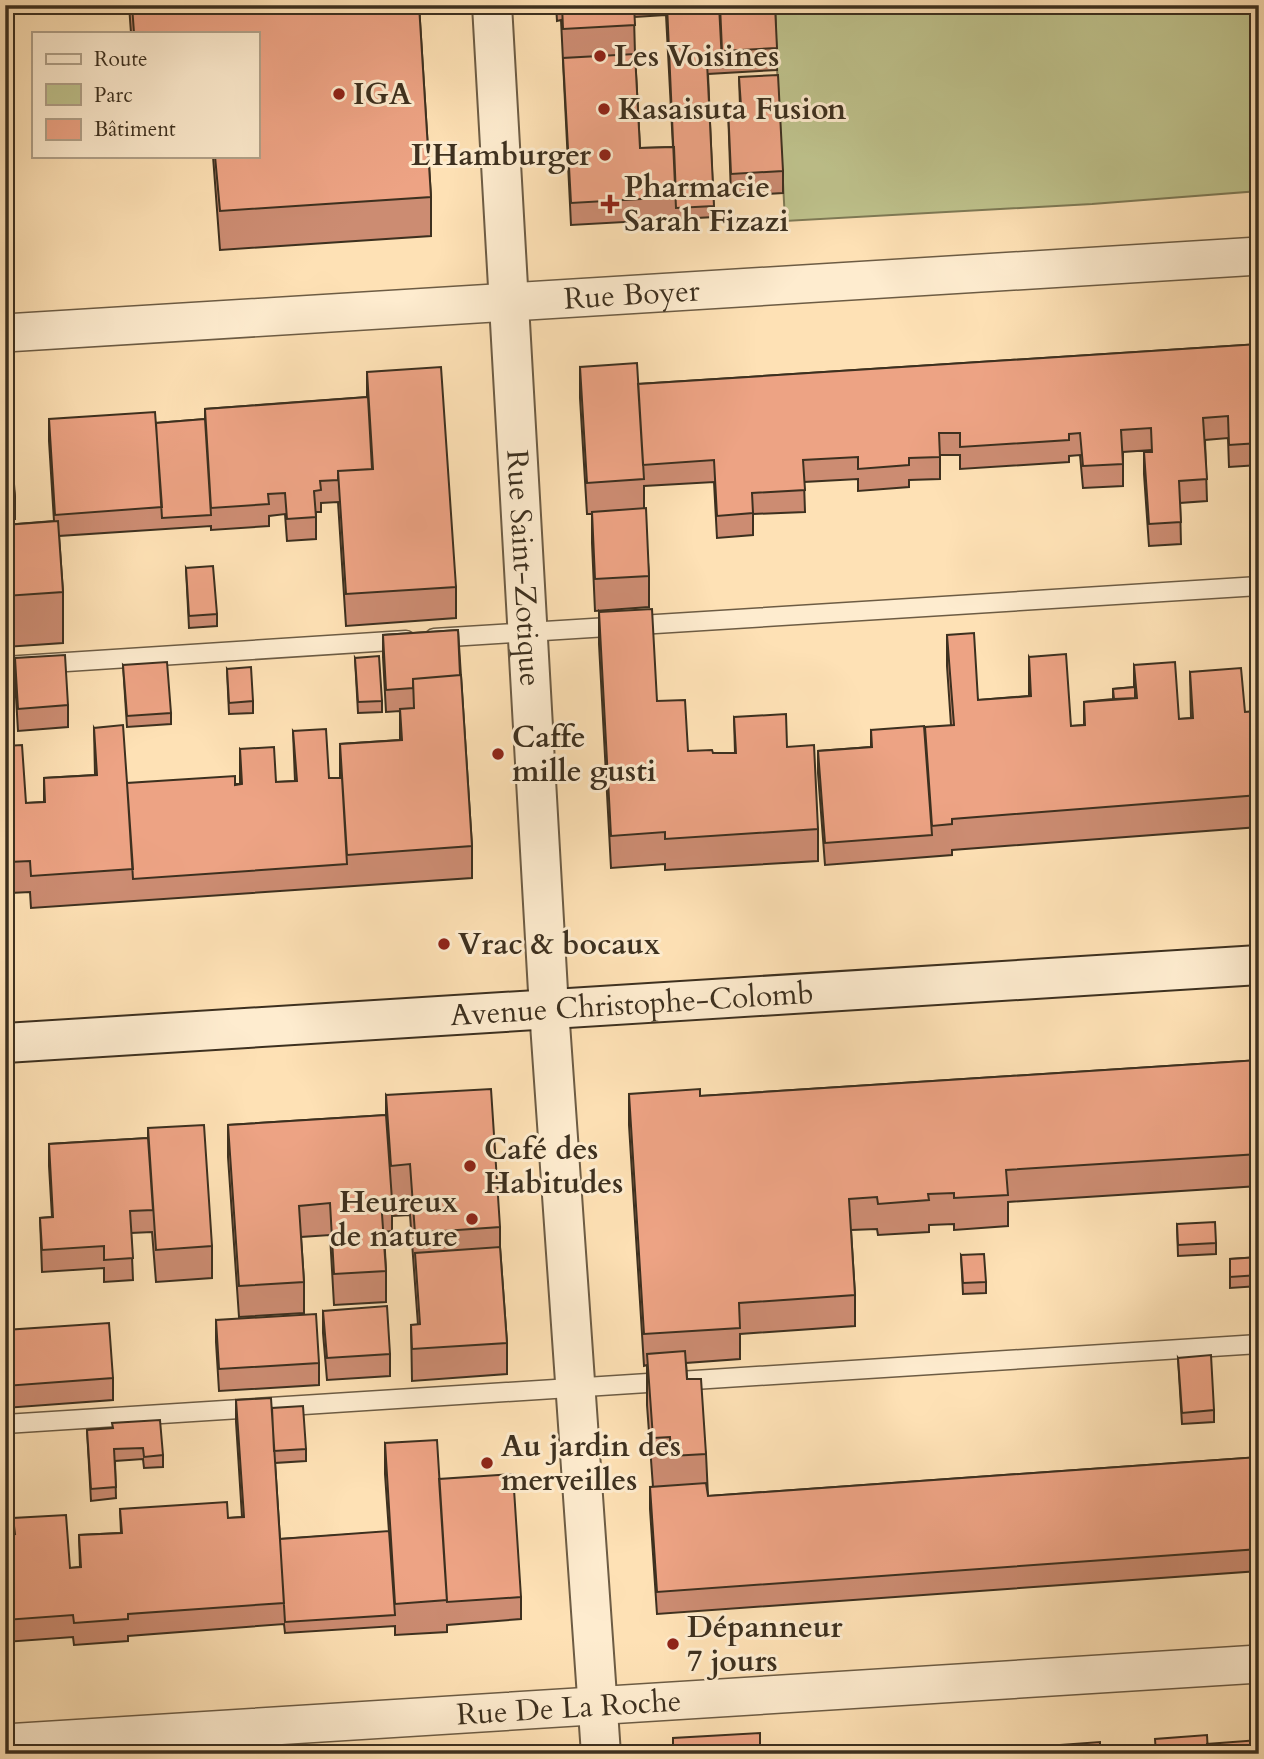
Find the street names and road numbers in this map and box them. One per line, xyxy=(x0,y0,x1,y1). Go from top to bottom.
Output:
street label: Rue Boyer xyxy=(563,270,701,320)
street label: Rue Saint-Zotique xyxy=(496,449,551,688)
street label: Avenue Christophe-Colomb xyxy=(449,973,815,1036)
street label: Rue De La Roche xyxy=(455,1680,682,1736)

